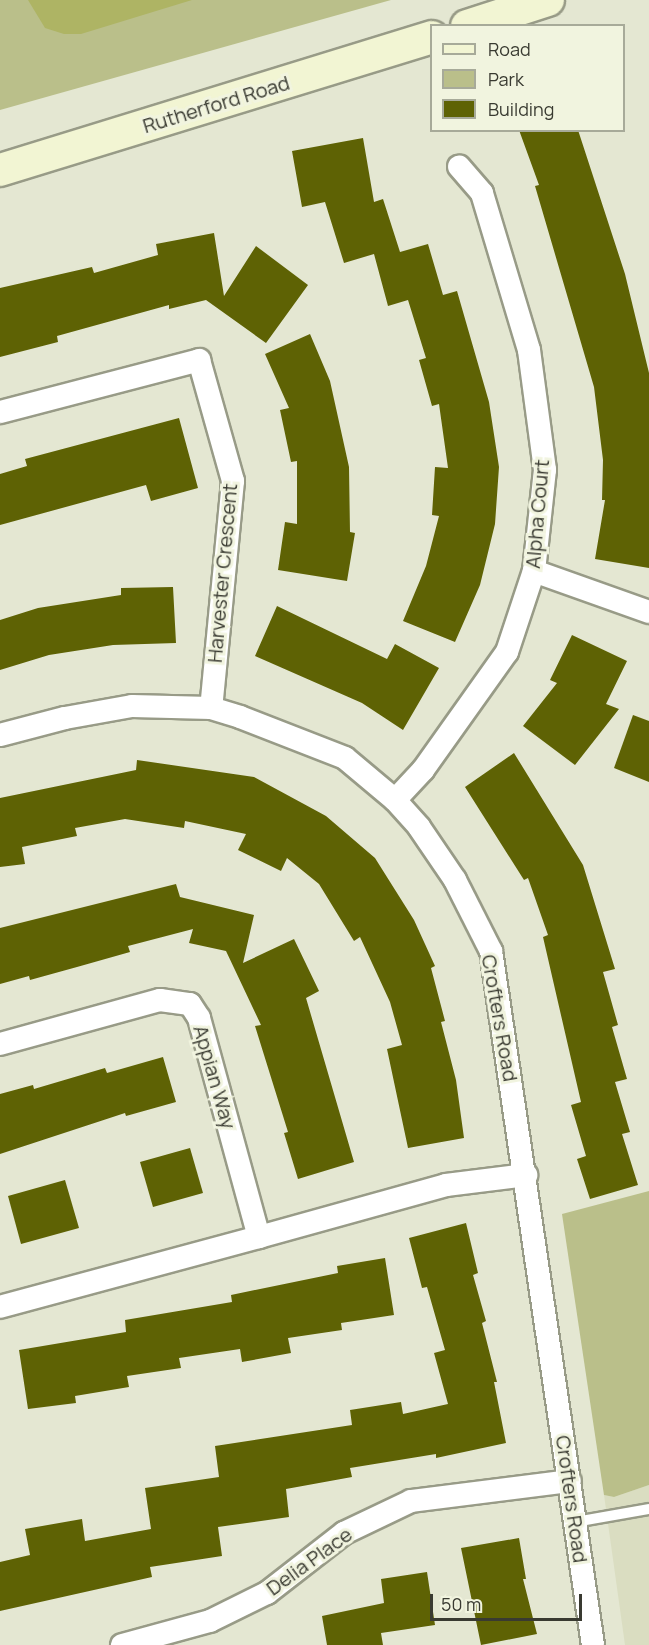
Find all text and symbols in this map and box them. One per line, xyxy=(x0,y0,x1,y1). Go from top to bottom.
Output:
legend xyxy=(430,24,625,132)
text: Road xyxy=(488,37,531,61)
text: Park xyxy=(488,67,524,91)
street label: Rutherford Road xyxy=(140,70,292,138)
text: Building xyxy=(488,97,554,121)
street label: Alpha Court xyxy=(520,458,554,570)
street label: Harvester Crescent xyxy=(202,482,242,664)
street label: Crofters Road xyxy=(477,953,523,1083)
street label: Appian Way xyxy=(189,1022,241,1132)
street label: Crofters Road xyxy=(551,1434,593,1564)
street label: Delia Place xyxy=(262,1522,356,1600)
scale bar xyxy=(433,1582,584,1620)
text: 50 m xyxy=(441,1592,481,1616)

